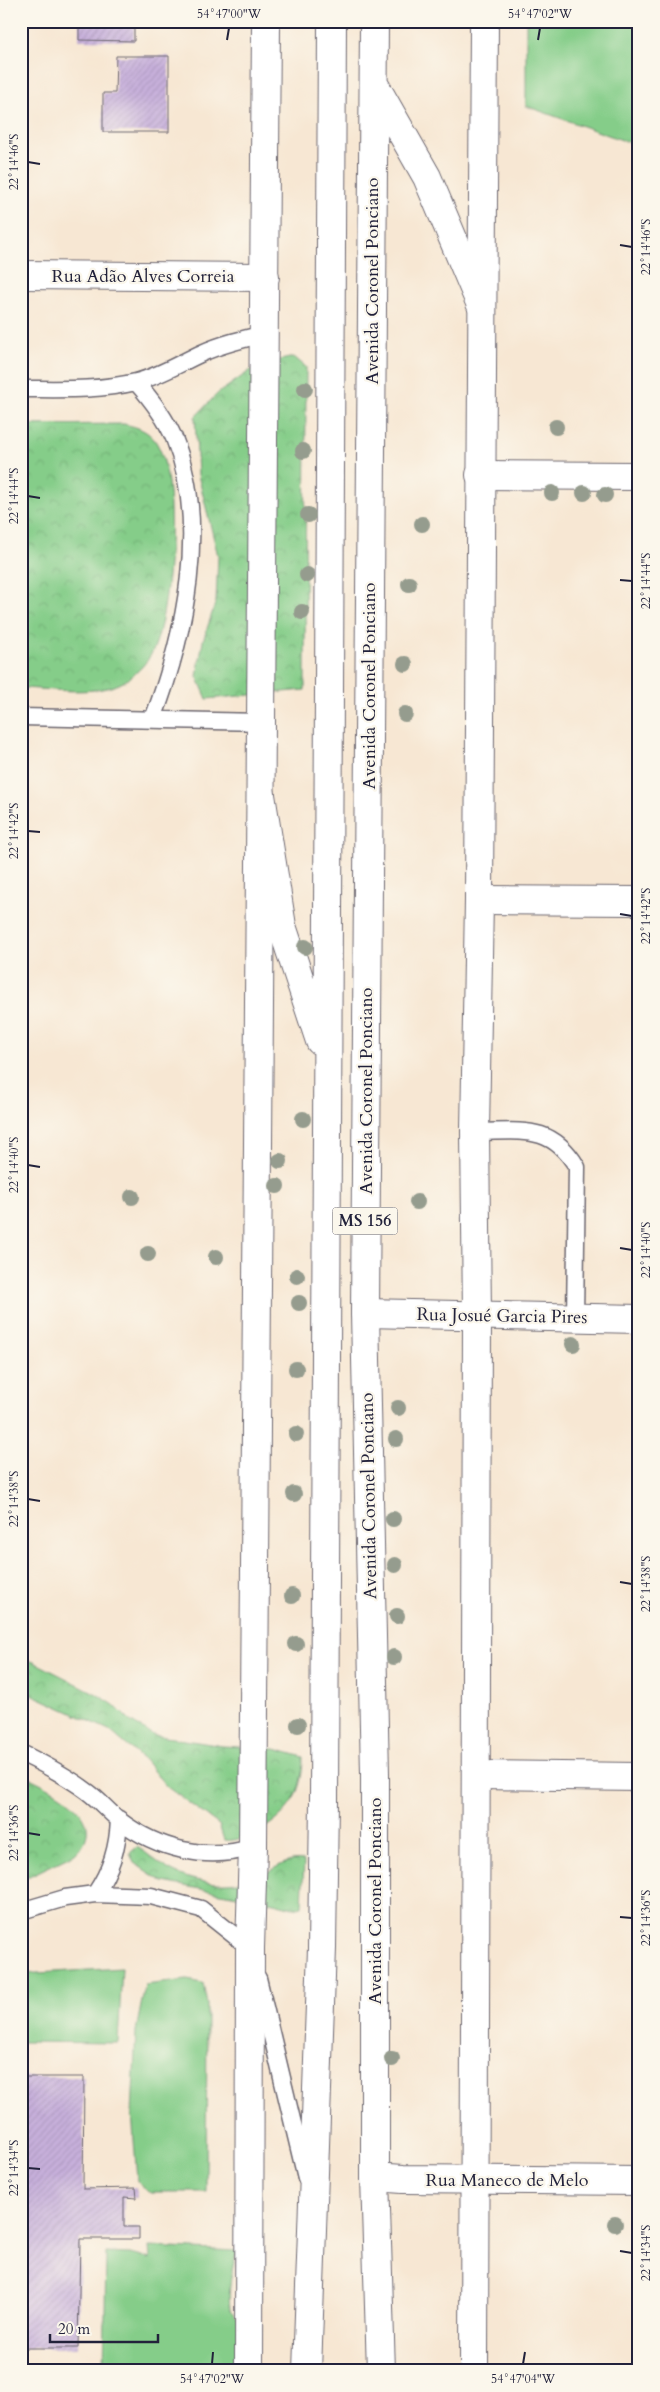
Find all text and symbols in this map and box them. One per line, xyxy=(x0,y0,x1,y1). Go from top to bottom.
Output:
text: 54°47'00"W xyxy=(197,6,262,22)
text: 54°47'02"W xyxy=(508,6,573,22)
text: 22°14'46"S xyxy=(6,134,22,190)
street label: Avenida Coronel Ponciano xyxy=(360,177,385,384)
text: 22°14'46"S xyxy=(638,219,654,275)
street label: Rua Adão Alves Correia xyxy=(52,264,235,289)
text: 22°14'44"S xyxy=(6,468,22,524)
text: 22°14'44"S xyxy=(638,553,654,609)
street label: Avenida Coronel Ponciano xyxy=(357,582,382,789)
text: 22°14'42"S xyxy=(6,803,22,859)
text: 22°14'42"S xyxy=(638,888,654,944)
street label: Avenida Coronel Ponciano xyxy=(354,987,379,1194)
text: 22°14'40"S xyxy=(6,1137,22,1193)
road number: MS 156 xyxy=(332,1208,398,1234)
text: 22°14'40"S xyxy=(638,1222,654,1278)
street label: Rua Josué Garcia Pires xyxy=(416,1302,588,1330)
street label: Avenida Coronel Ponciano xyxy=(355,1392,383,1600)
text: 22°14'38"S xyxy=(6,1471,22,1527)
text: 22°14'38"S xyxy=(638,1556,654,1612)
street label: Avenida Coronel Ponciano xyxy=(363,1797,388,2004)
text: 22°14'36"S xyxy=(6,1805,22,1861)
text: 22°14'36"S xyxy=(638,1890,654,1946)
text: 22°14'34"S xyxy=(6,2140,22,2196)
street label: Rua Maneco de Melo xyxy=(426,2168,589,2193)
text: 22°14'34"S xyxy=(638,2225,654,2281)
scale bar xyxy=(50,2312,158,2344)
text: 20 m xyxy=(58,2319,90,2339)
text: 54°47'02"W xyxy=(180,2371,245,2387)
text: 54°47'04"W xyxy=(491,2371,556,2387)

